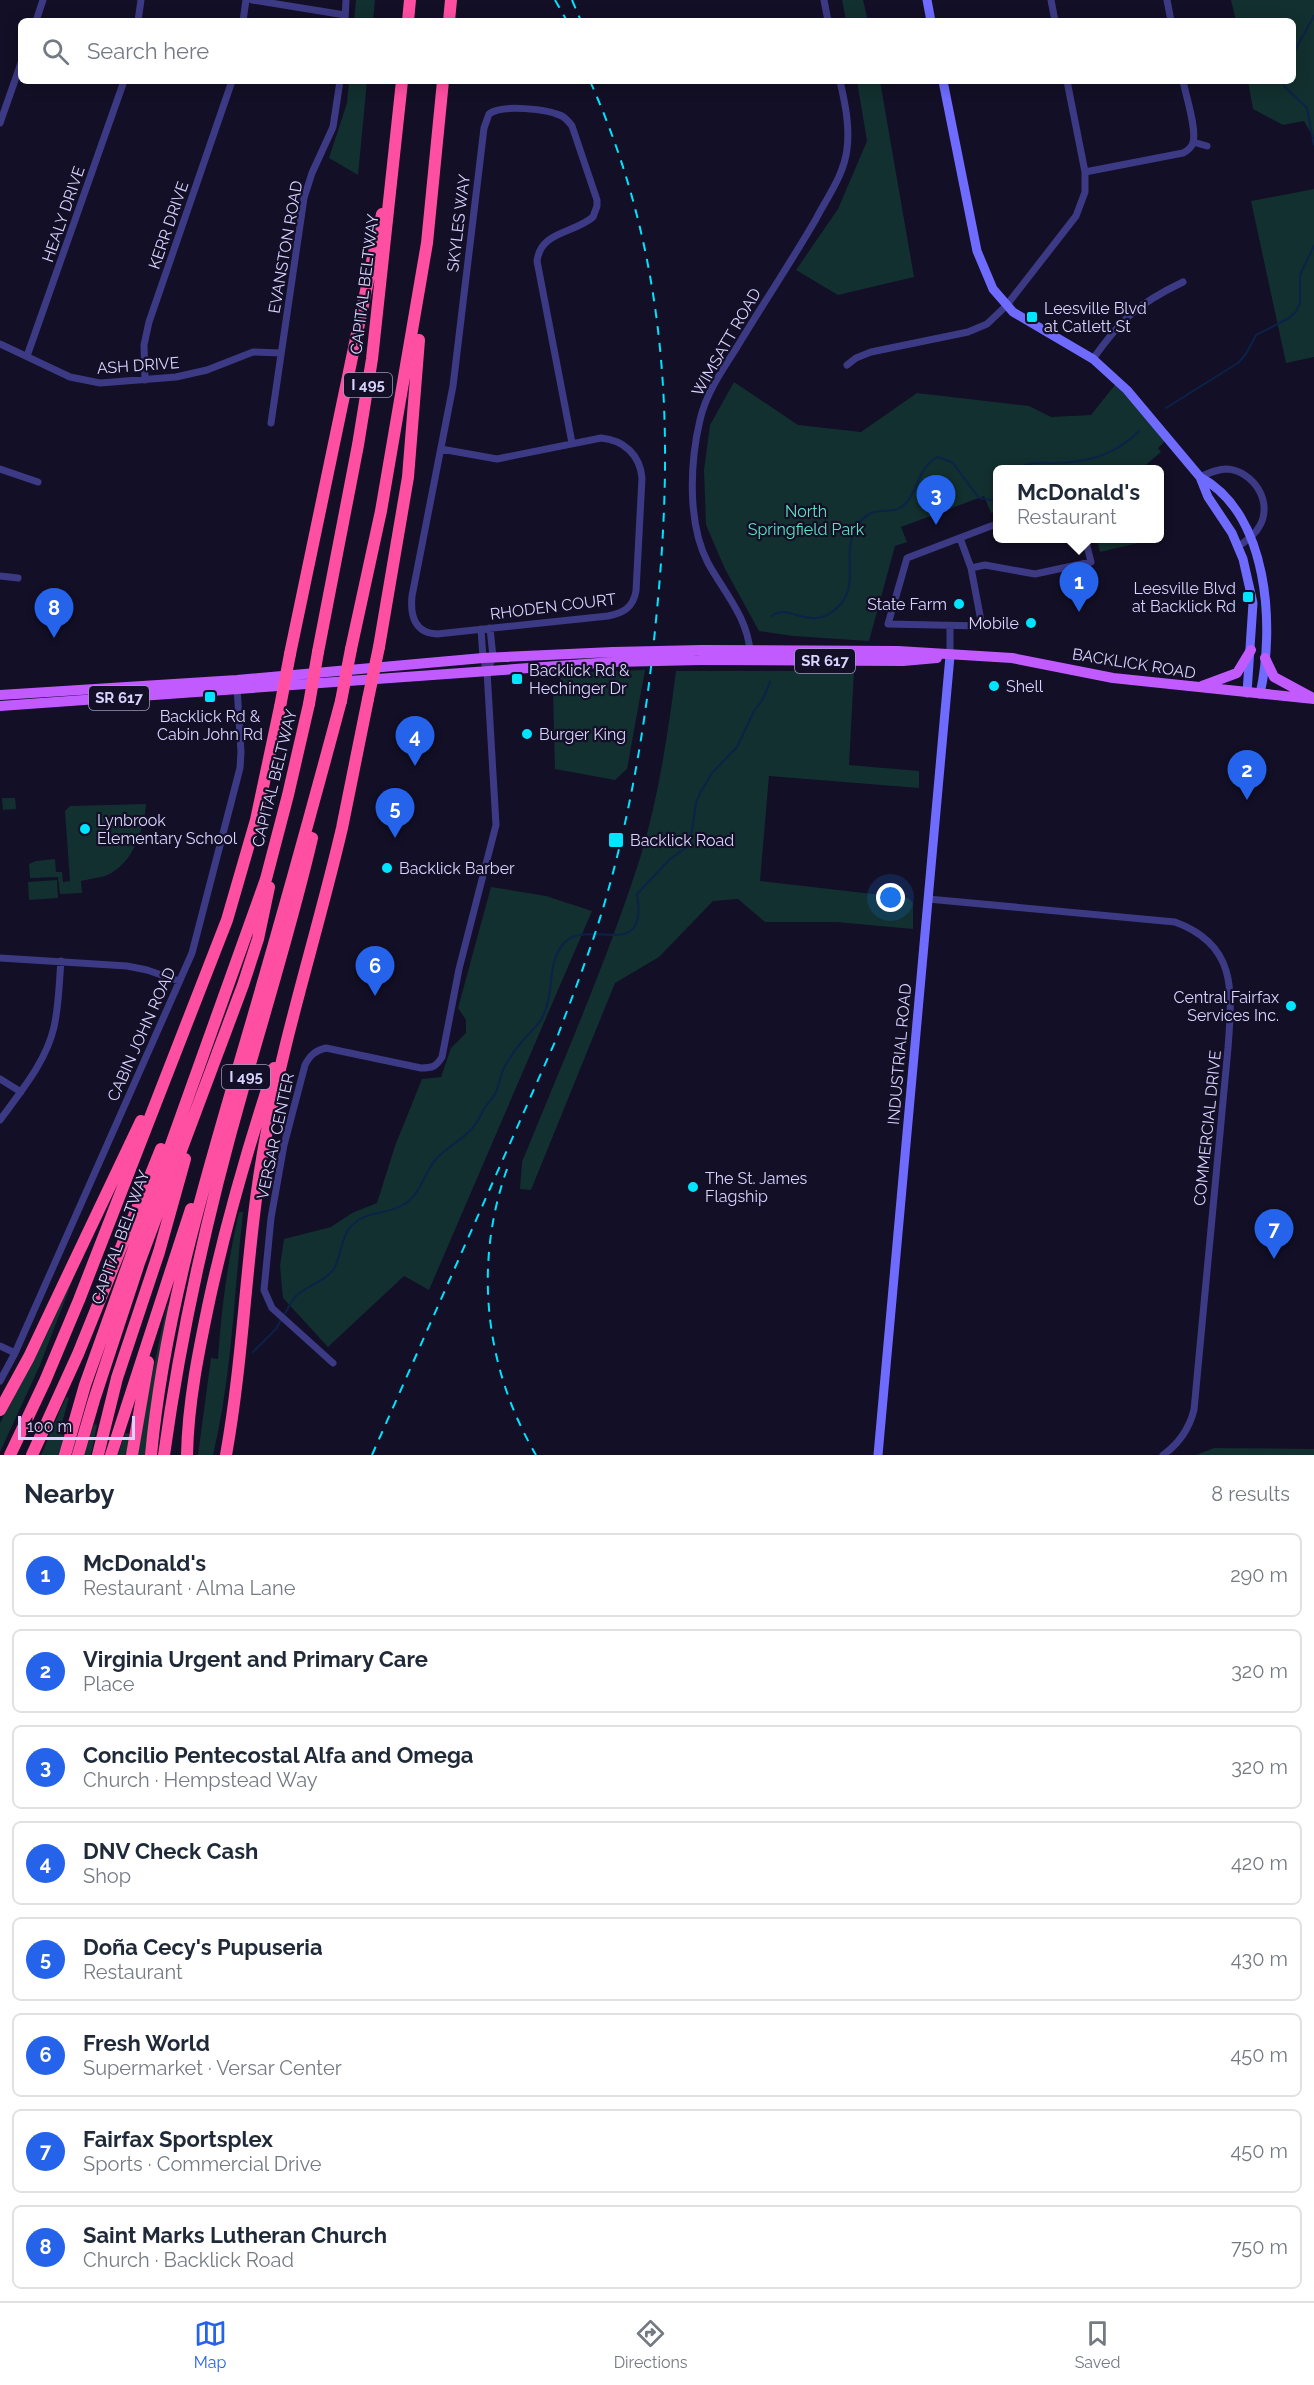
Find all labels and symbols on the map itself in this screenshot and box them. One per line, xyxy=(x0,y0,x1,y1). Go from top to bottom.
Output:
street label: HEALY DRIVE xyxy=(38,163,89,265)
street label: SKYLES WAY xyxy=(443,172,474,273)
street label: KERR DRIVE xyxy=(145,179,192,272)
street label: EVANSTON ROAD xyxy=(264,179,307,315)
street label: CAPITAL BELTWAY xyxy=(346,212,383,355)
street label: WIMSATT ROAD xyxy=(688,285,765,400)
place label: Leesville Blvd at Catlett St xyxy=(1044,299,1147,336)
marker: Leesville Blvd at Catlett St xyxy=(1025,310,1039,324)
street label: ASH DRIVE xyxy=(96,353,180,378)
road number: I 495 xyxy=(344,373,392,397)
pin: 3 xyxy=(916,476,956,525)
park label: North Springfield Park xyxy=(748,502,865,539)
pin: 1 xyxy=(1060,562,1098,612)
place label: Leesville Blvd at Backlick Rd xyxy=(1132,579,1236,616)
pin: 8 xyxy=(34,588,74,638)
street label: RHODEN COURT xyxy=(489,589,617,624)
marker: Leesville Blvd at Backlick Rd xyxy=(1241,590,1255,604)
place label: State Farm xyxy=(867,595,947,614)
marker: State Farm xyxy=(952,597,966,611)
place label: Mobile xyxy=(968,614,1019,633)
marker: Mobile xyxy=(1024,616,1038,630)
street label: BACKLICK ROAD xyxy=(1071,644,1197,683)
road number: SR 617 xyxy=(795,649,855,673)
place label: Backlick Rd & Hechinger Dr xyxy=(529,661,630,698)
marker: Backlick Rd & Hechinger Dr xyxy=(510,672,524,686)
place label: Shell xyxy=(1006,677,1044,696)
marker: Shell xyxy=(987,679,1001,693)
road number: SR 617 xyxy=(89,686,149,710)
marker: Backlick Rd & Cabin John Rd xyxy=(203,690,217,704)
place label: Backlick Rd & Cabin John Rd xyxy=(157,707,263,744)
street label: CAPITAL BELTWAY xyxy=(248,707,301,849)
pin: 4 xyxy=(396,716,434,766)
place label: Burger King xyxy=(539,725,626,744)
marker: Burger King xyxy=(520,727,534,741)
pin: 2 xyxy=(1228,750,1266,800)
pin: 5 xyxy=(376,788,414,838)
place label: Lynbrook Elementary School xyxy=(97,811,238,848)
marker: Lynbrook Elementary School xyxy=(78,822,92,836)
marker: Backlick Road xyxy=(607,831,625,849)
place label: Backlick Road xyxy=(630,831,734,850)
place label: Backlick Barber xyxy=(399,859,515,878)
marker: Backlick Barber xyxy=(380,861,394,875)
your location xyxy=(876,883,905,912)
pin: 6 xyxy=(356,946,394,996)
street label: CABIN JOHN ROAD xyxy=(103,964,180,1104)
street label: INDUSTRIAL ROAD xyxy=(884,983,915,1125)
place label: Central Fairfax Services Inc. xyxy=(1174,988,1279,1025)
marker: Central Fairfax Services Inc. xyxy=(1284,999,1298,1013)
street label: COMMERCIAL DRIVE xyxy=(1190,1049,1225,1207)
road number: I 495 xyxy=(222,1065,270,1089)
street label: VERSAR CENTER xyxy=(253,1071,298,1201)
street label: CAPITAL BELTWAY xyxy=(87,1167,154,1307)
place label: The St. James Flagship xyxy=(705,1169,808,1206)
marker: The St. James Flagship xyxy=(686,1180,700,1194)
pin: 7 xyxy=(1254,1210,1294,1259)
scale bar xyxy=(18,1413,135,1440)

